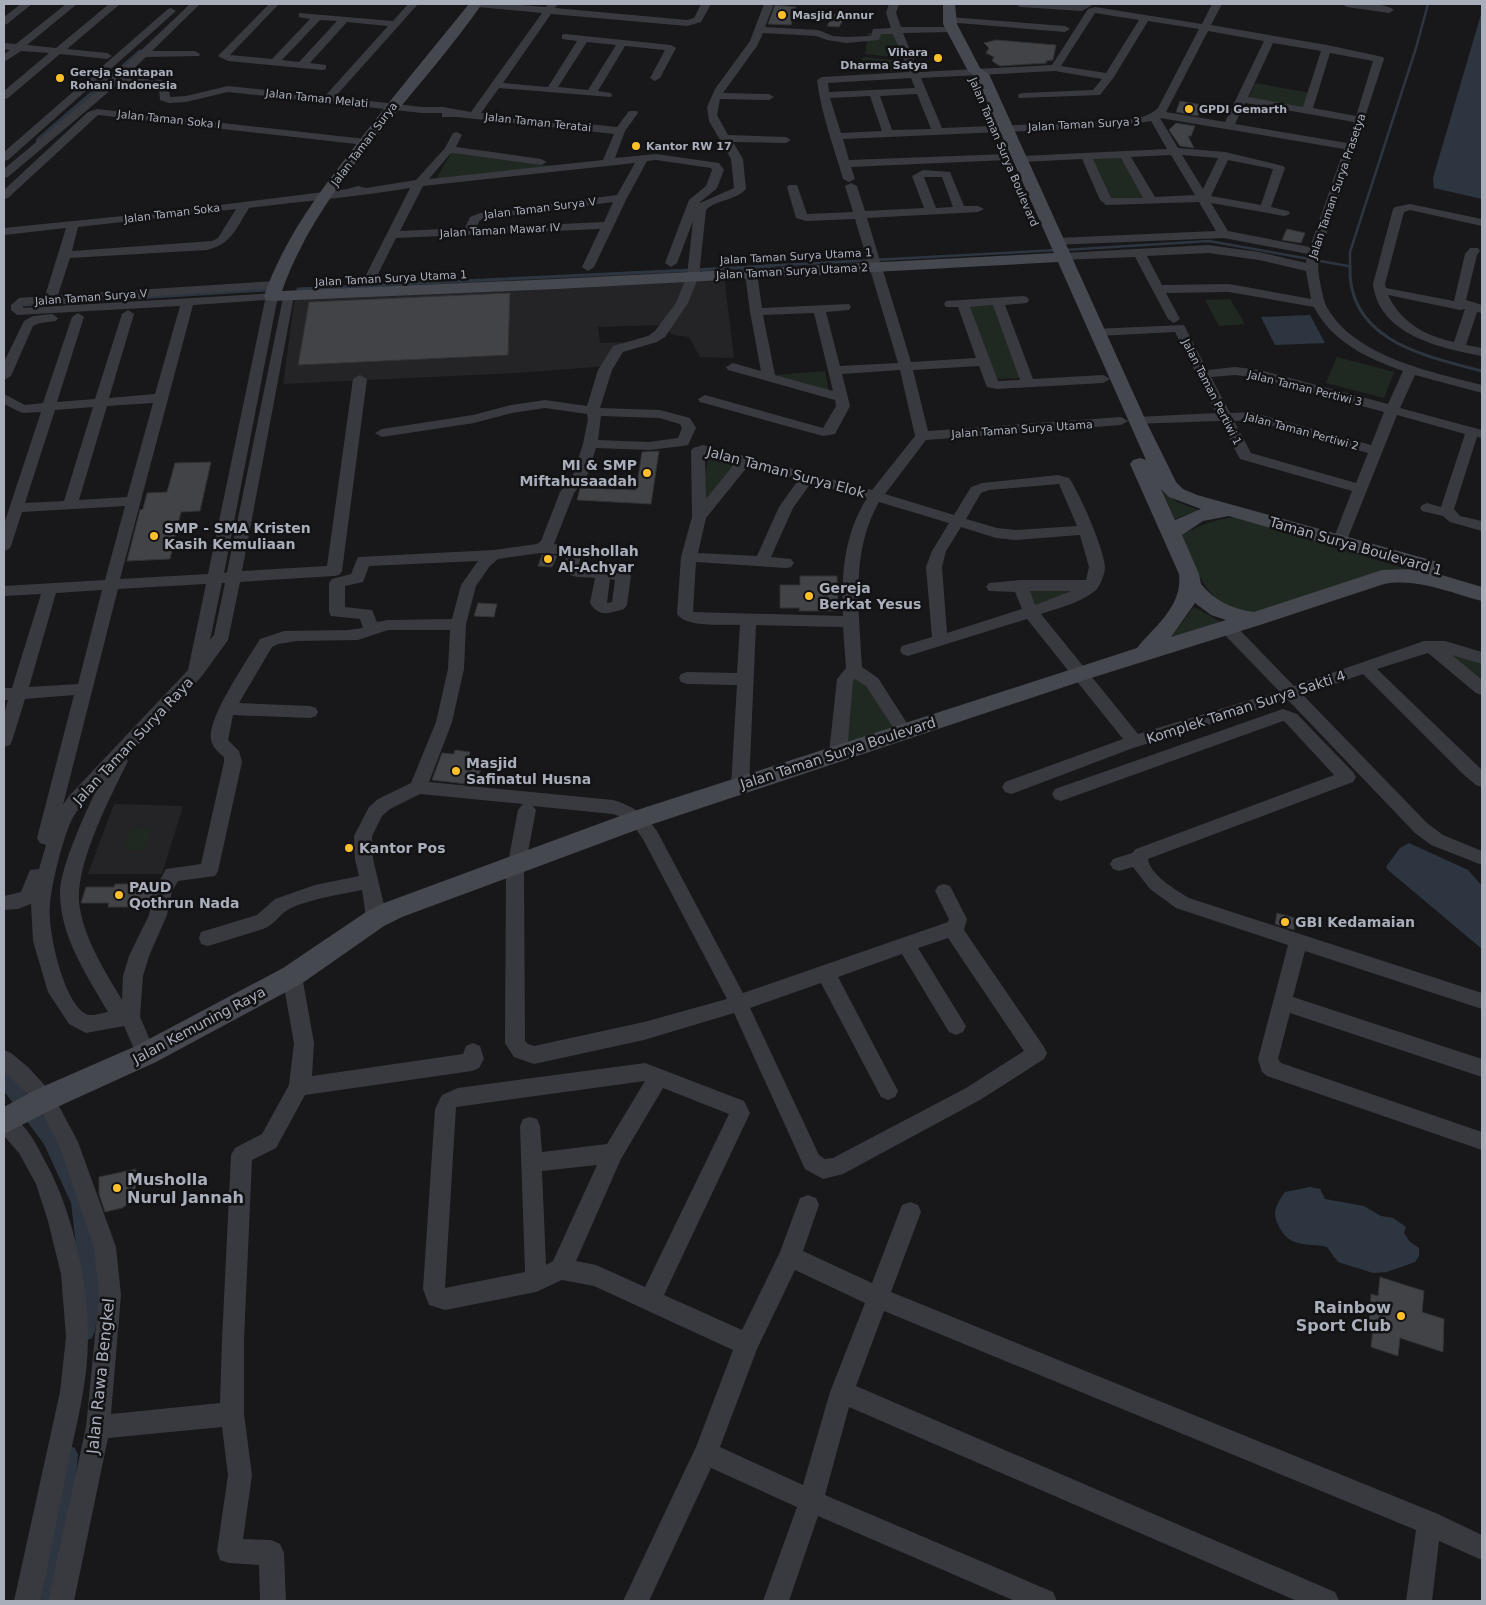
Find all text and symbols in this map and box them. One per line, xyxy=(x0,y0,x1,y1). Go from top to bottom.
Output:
marker: Masjid Annur xyxy=(776,9,788,21)
place label: Masjid Annur xyxy=(792,9,874,22)
place label: Vihara Dharma Satya xyxy=(840,46,928,72)
marker: Vihara Dharma Satya xyxy=(932,52,944,64)
place label: Gereja Santapan Rohani Indonesia xyxy=(70,66,177,92)
marker: Gereja Santapan Rohani Indonesia xyxy=(54,72,66,84)
street label: Jalan Taman Surya Boulevard xyxy=(966,75,1041,229)
street label: Jalan Taman Melati xyxy=(264,87,369,110)
street label: Jalan Taman Surya xyxy=(328,100,400,190)
marker: GPDI Gemarth xyxy=(1183,103,1195,115)
place label: GPDI Gemarth xyxy=(1199,103,1287,116)
street label: Jalan Taman Soka I xyxy=(116,108,221,131)
street label: Jalan Taman Teratai xyxy=(483,110,592,135)
street label: Jalan Taman Surya Prasetya xyxy=(1306,112,1368,261)
street label: Jalan Taman Surya 3 xyxy=(1027,115,1140,134)
marker: Kantor RW 17 xyxy=(630,140,642,152)
place label: Kantor RW 17 xyxy=(646,140,732,153)
street label: Jalan Taman Surya V xyxy=(482,195,597,222)
street label: Jalan Taman Soka xyxy=(122,201,221,226)
street label: Jalan Taman Mawar IV xyxy=(438,221,561,240)
street label: Jalan Taman Surya Utama 1 xyxy=(719,246,872,267)
street label: Jalan Taman Surya Utama 2 xyxy=(715,261,868,282)
street label: Jalan Taman Surya Utama 1 xyxy=(314,268,467,289)
street label: Jalan Taman Surya V xyxy=(33,287,148,308)
street label: Jalan Taman Pertiwi 1 xyxy=(1179,336,1244,447)
street label: Jalan Taman Pertiwi 3 xyxy=(1245,368,1363,409)
street label: Jalan Taman Pertiwi 2 xyxy=(1243,410,1360,453)
street label: Jalan Taman Surya Utama xyxy=(950,418,1093,441)
street label: Jalan Taman Surya Elok xyxy=(704,443,868,501)
place label: MI & SMP Miftahusaadah xyxy=(519,457,637,489)
marker: MI & SMP Miftahusaadah xyxy=(641,467,653,479)
street label: Taman Surya Boulevard 1 xyxy=(1267,513,1444,578)
place label: SMP - SMA Kristen Kasih Kemuliaan xyxy=(164,520,311,552)
marker: SMP - SMA Kristen Kasih Kemuliaan xyxy=(148,530,160,542)
place label: Mushollah Al-Achyar xyxy=(558,543,639,575)
marker: Mushollah Al-Achyar xyxy=(542,553,554,565)
place label: Gereja Berkat Yesus xyxy=(819,580,921,612)
marker: Gereja Berkat Yesus xyxy=(803,590,815,602)
street label: Komplek Taman Surya Sakti 4 xyxy=(1145,667,1348,747)
street label: Jalan Taman Surya Raya xyxy=(69,674,196,809)
street label: Jalan Taman Surya Boulevard xyxy=(737,714,938,793)
place label: Masjid Safinatul Husna xyxy=(466,755,591,787)
marker: Masjid Safinatul Husna xyxy=(450,765,462,777)
place label: Kantor Pos xyxy=(359,840,446,856)
marker: Kantor Pos xyxy=(343,842,355,854)
place label: PAUD Qothrun Nada xyxy=(129,879,240,911)
marker: PAUD Qothrun Nada xyxy=(113,889,125,901)
place label: GBI Kedamaian xyxy=(1295,914,1415,930)
marker: GBI Kedamaian xyxy=(1279,916,1291,928)
street label: Jalan Kemuning Raya xyxy=(129,983,268,1067)
place label: Musholla Nurul Jannah xyxy=(127,1170,244,1207)
marker: Musholla Nurul Jannah xyxy=(111,1182,123,1194)
street label: Jalan Rawa Bengkel xyxy=(83,1297,118,1456)
place label: Rainbow Sport Club xyxy=(1296,1298,1391,1335)
marker: Rainbow Sport Club xyxy=(1395,1310,1407,1322)

